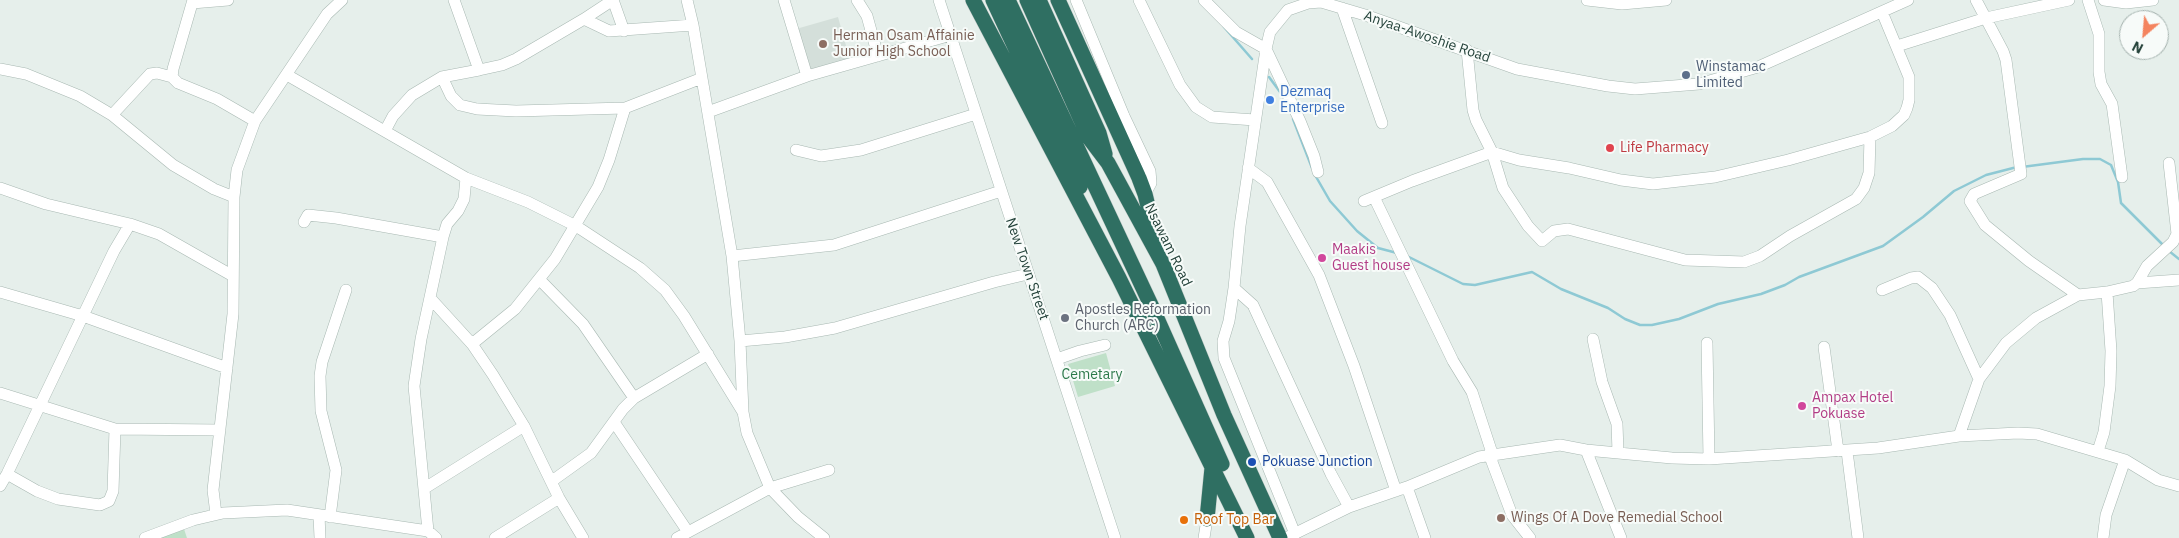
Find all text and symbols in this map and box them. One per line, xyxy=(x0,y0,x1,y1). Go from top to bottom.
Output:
street label: Anyaa-Awoshie Road xyxy=(1362,7,1492,67)
north arrow xyxy=(2119,10,2169,60)
place label: Herman Osam Affainie Junior High School xyxy=(833,28,975,60)
text: N xyxy=(2129,37,2146,58)
marker: Herman Osam Affainie Junior High School xyxy=(817,38,829,50)
place label: Winstamac Limited xyxy=(1696,59,1766,92)
marker: Winstamac Limited xyxy=(1680,69,1692,81)
place label: Dezmaq Enterprise xyxy=(1280,84,1345,116)
marker: Dezmaq Enterprise xyxy=(1264,94,1276,106)
place label: Life Pharmacy xyxy=(1620,140,1709,156)
marker: Life Pharmacy xyxy=(1604,142,1616,154)
street label: Nsawam Road xyxy=(1141,201,1195,289)
street label: New Town Street xyxy=(1002,216,1052,322)
place label: Maakis Guest house xyxy=(1332,242,1411,274)
marker: Maakis Guest house xyxy=(1316,252,1328,264)
place label: Apostles Reformation Church (ARC) xyxy=(1075,302,1211,334)
marker: Apostles Reformation Church (ARC) xyxy=(1059,312,1071,324)
park label: Cemetary xyxy=(1062,367,1122,383)
place label: Ampax Hotel Pokuase xyxy=(1812,390,1893,422)
marker: Ampax Hotel Pokuase xyxy=(1796,400,1808,412)
place label: Pokuase Junction xyxy=(1262,454,1373,470)
marker: Pokuase Junction xyxy=(1246,456,1258,468)
place label: Wings Of A Dove Remedial School xyxy=(1511,510,1723,526)
place label: Roof Top Bar xyxy=(1194,512,1274,528)
marker: Wings Of A Dove Remedial School xyxy=(1495,512,1507,524)
marker: Roof Top Bar xyxy=(1178,514,1190,526)

